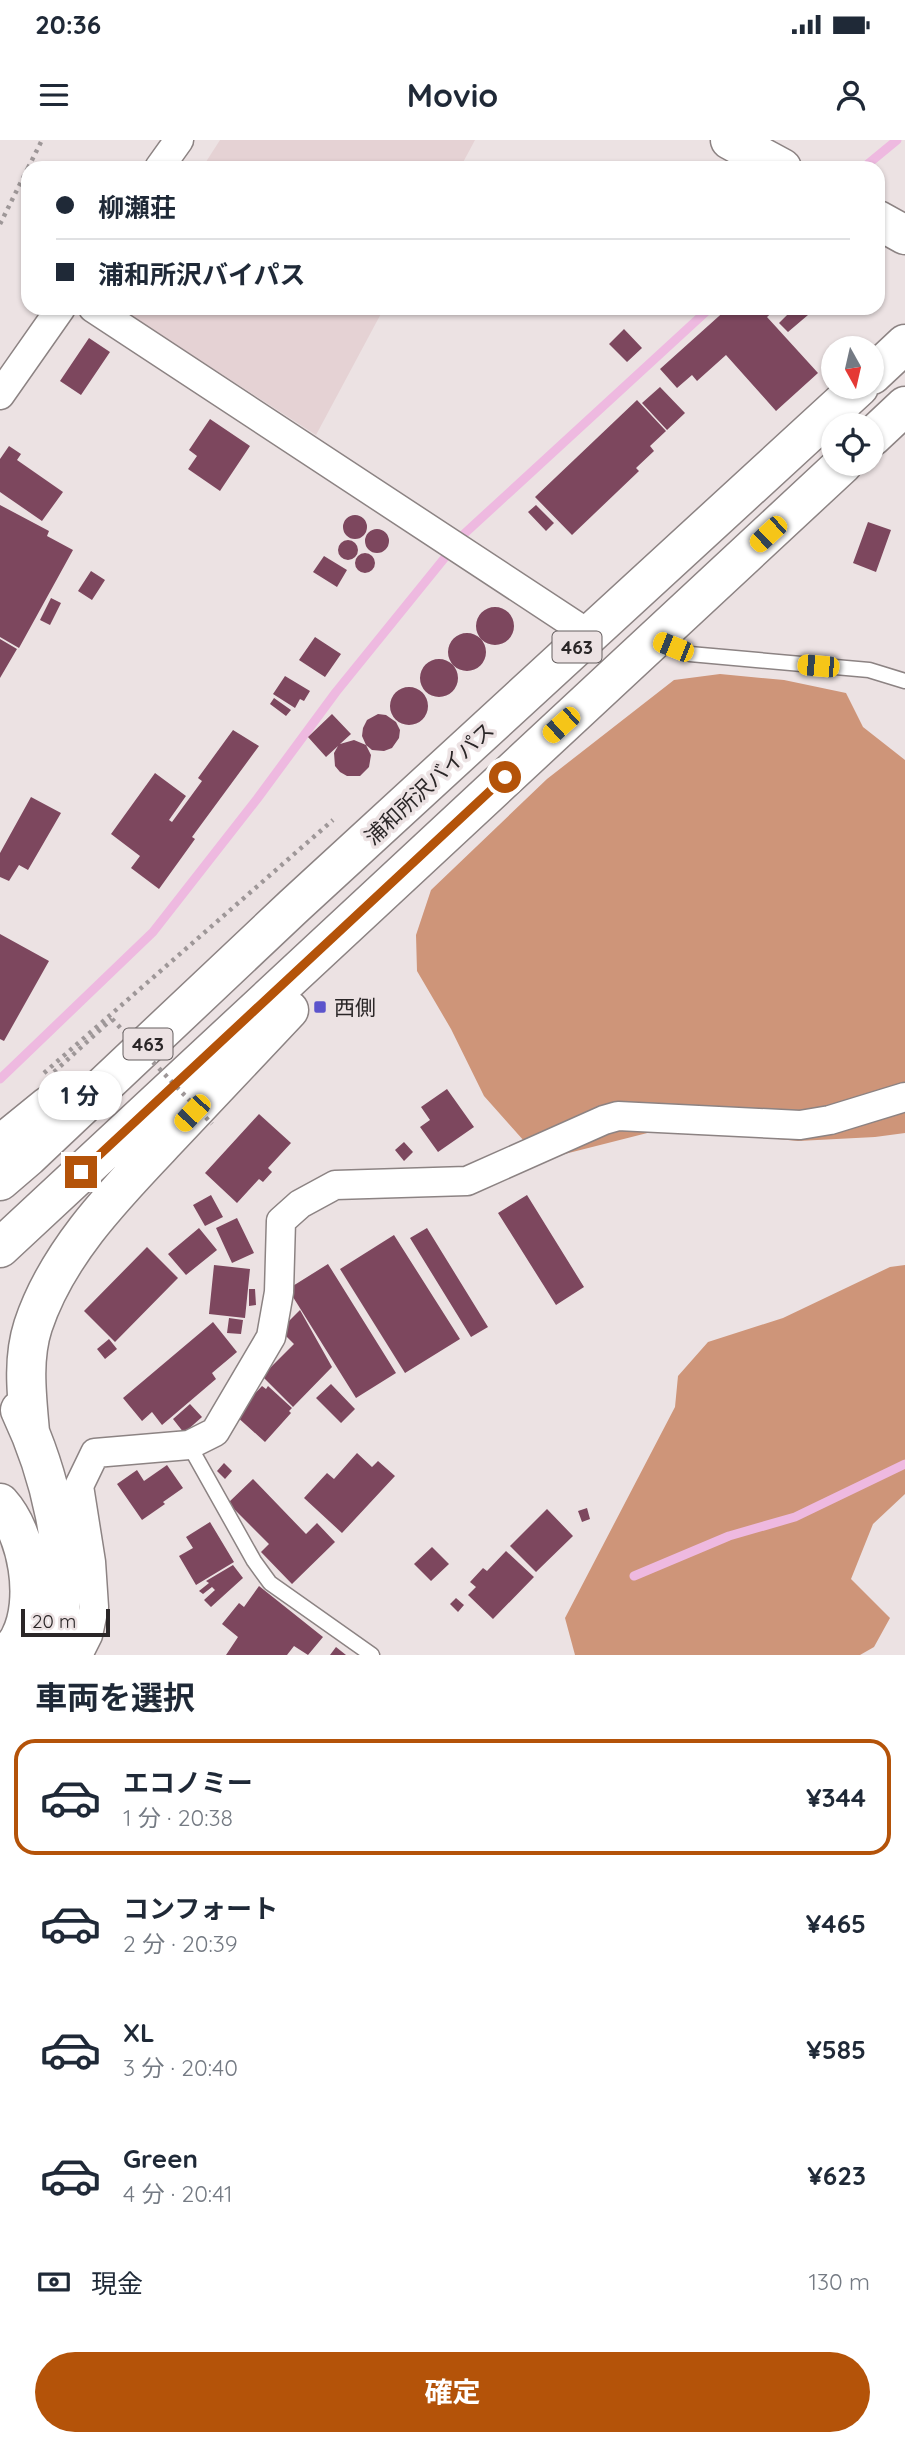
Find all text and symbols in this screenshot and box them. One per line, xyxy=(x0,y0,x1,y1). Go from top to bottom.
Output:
text: 20:36 xyxy=(35,8,101,41)
text: Movio xyxy=(407,75,498,115)
icon: menu xyxy=(35,76,73,114)
icon: person xyxy=(832,76,870,114)
text: 柳瀬荘 xyxy=(98,191,176,224)
text: 浦和所沢バイパス xyxy=(98,258,305,291)
north arrow xyxy=(821,336,884,399)
map controls xyxy=(821,336,884,476)
button: locate xyxy=(821,413,884,476)
car xyxy=(746,512,791,556)
car xyxy=(650,629,697,665)
road number: 463 xyxy=(552,632,602,662)
car xyxy=(797,654,840,678)
car xyxy=(539,703,584,747)
street label: 浦和所沢バイパス xyxy=(359,716,499,850)
route start xyxy=(489,761,521,793)
place label: 西側 xyxy=(334,994,376,1020)
marker: 西側 xyxy=(312,999,328,1015)
road number: 463 xyxy=(124,1028,172,1060)
callout: 1 分 xyxy=(39,1070,123,1119)
text: 1 分 xyxy=(61,1081,99,1110)
car xyxy=(170,1090,215,1136)
route end xyxy=(65,1156,97,1188)
scale bar xyxy=(21,1606,110,1638)
text: 20 m xyxy=(32,1609,76,1633)
text: 車両を選択 xyxy=(35,1677,195,1717)
icon: car xyxy=(39,1766,102,1829)
text: エコノミー xyxy=(123,1766,253,1799)
text: ¥344 xyxy=(806,1781,866,1814)
text: 1 分 · 20:38 xyxy=(123,1803,233,1832)
icon: car xyxy=(39,1892,102,1955)
text: コンフォート xyxy=(123,1892,278,1925)
text: ¥465 xyxy=(806,1907,866,1940)
text: 2 分 · 20:39 xyxy=(123,1929,238,1958)
text: XL xyxy=(123,2016,155,2049)
icon: car xyxy=(39,2018,102,2081)
text: ¥585 xyxy=(806,2033,866,2066)
text: 3 分 · 20:40 xyxy=(123,2053,238,2082)
text: Green xyxy=(123,2142,198,2175)
icon: car xyxy=(39,2144,102,2207)
text: ¥623 xyxy=(807,2159,866,2192)
text: 4 分 · 20:41 xyxy=(123,2179,233,2208)
icon: cash xyxy=(35,2263,73,2301)
text: 現金 xyxy=(91,2267,143,2300)
text: 130 m xyxy=(808,2267,870,2296)
button: 確定 xyxy=(35,2352,870,2432)

